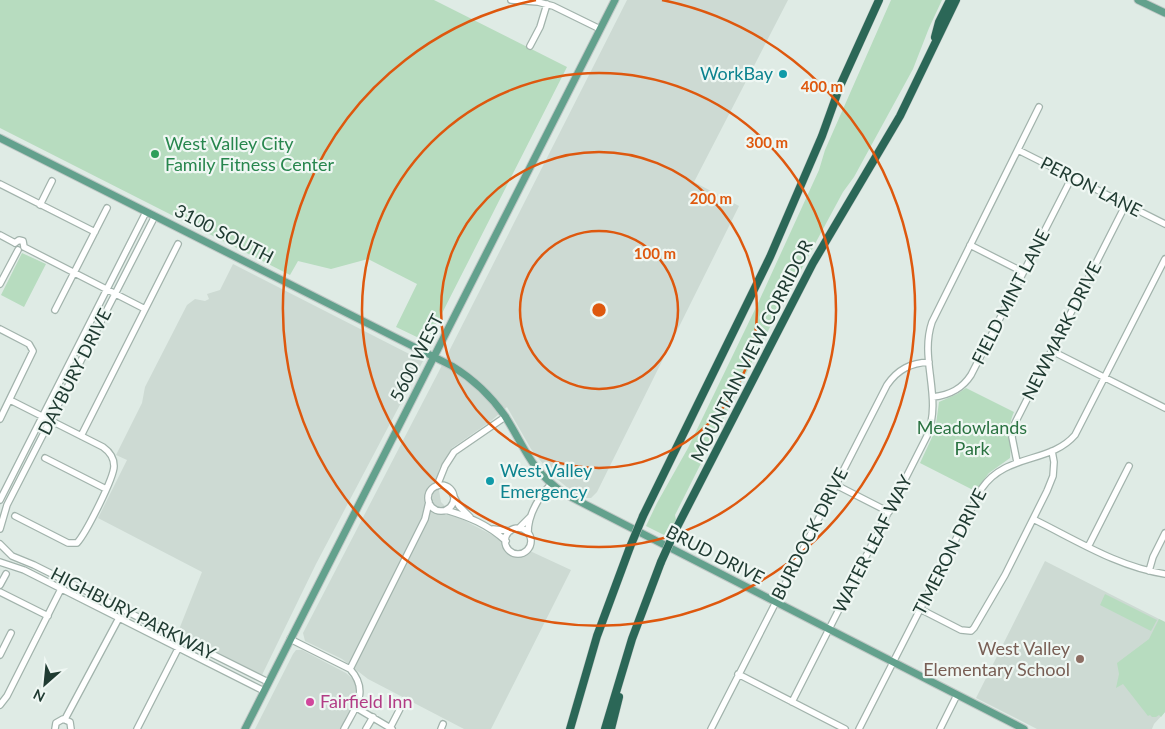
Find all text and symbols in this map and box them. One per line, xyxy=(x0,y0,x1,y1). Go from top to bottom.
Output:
place label: WorkBay xyxy=(700,62,774,84)
marker: WorkBay xyxy=(777,68,789,80)
text: 400 m xyxy=(801,77,843,95)
place label: West Valley City Family Fitness Center xyxy=(165,132,335,175)
text: 300 m xyxy=(746,133,788,151)
marker: West Valley City Family Fitness Center xyxy=(149,148,161,160)
street label: PERON LANE xyxy=(1037,151,1146,221)
text: 200 m xyxy=(690,189,732,207)
street label: 3100 SOUTH xyxy=(171,199,278,267)
street label: FIELD MINT LANE xyxy=(967,225,1054,368)
street label: MOUNTAIN VIEW CORRIDOR xyxy=(685,235,817,465)
text: 100 m xyxy=(634,244,676,262)
street label: NEWMARK DRIVE xyxy=(1017,258,1105,403)
centre of rings xyxy=(590,301,608,319)
street label: DAYBURY DRIVE xyxy=(33,305,115,438)
street label: 5600 WEST xyxy=(385,310,448,405)
park label: Meadowlands Park xyxy=(917,416,1027,459)
place label: West Valley Emergency xyxy=(500,459,593,502)
street label: BURDOCK DRIVE xyxy=(766,464,852,603)
street label: WATER LEAF WAY xyxy=(828,470,917,616)
marker: West Valley Emergency xyxy=(484,475,496,487)
street label: TIMERON DRIVE xyxy=(908,485,991,619)
street label: BRUD DRIVE xyxy=(663,520,768,588)
street label: HIGHBURY PARKWAY xyxy=(47,562,220,665)
place label: West Valley Elementary School xyxy=(923,637,1071,680)
marker: West Valley Elementary School xyxy=(1074,653,1086,665)
north arrow xyxy=(20,659,70,709)
text: N xyxy=(30,686,48,706)
place label: Fairfield Inn xyxy=(320,690,412,712)
marker: Fairfield Inn xyxy=(304,696,316,708)

